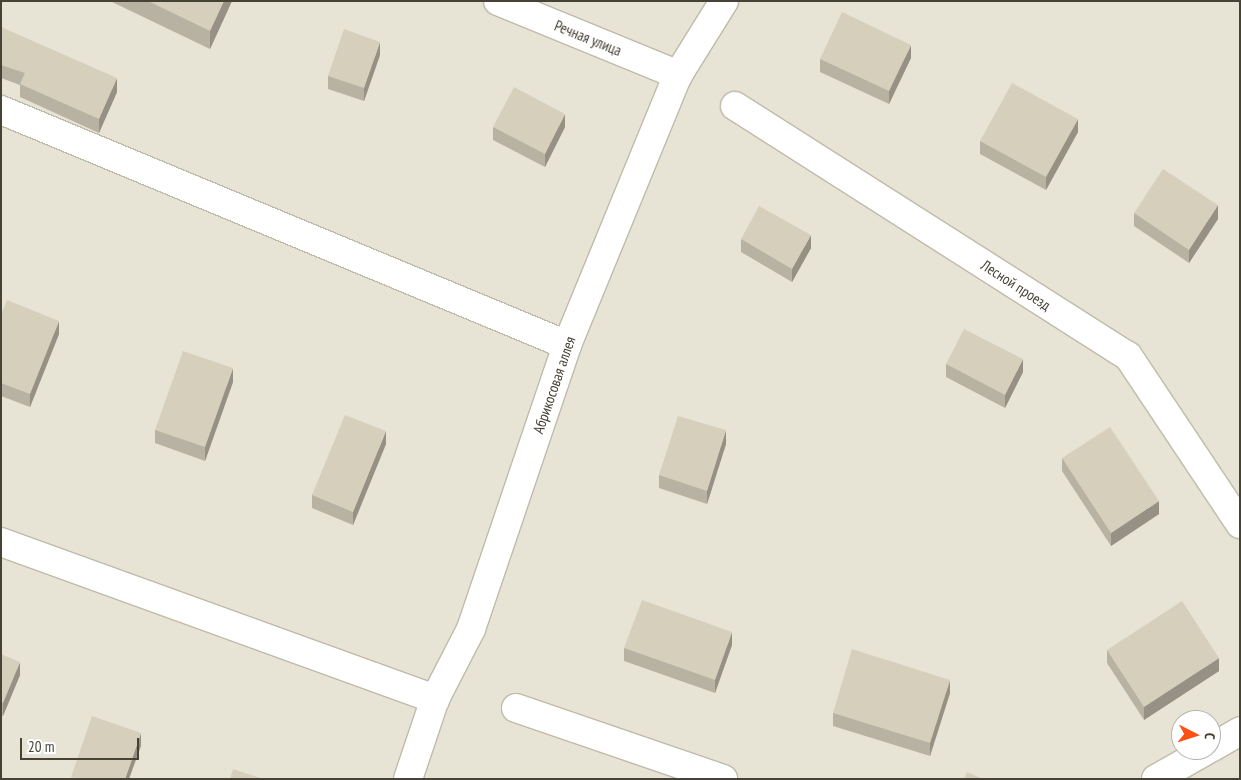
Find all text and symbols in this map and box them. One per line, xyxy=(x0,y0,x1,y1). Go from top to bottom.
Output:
street label: Речная улица xyxy=(552,16,624,60)
street label: Лесной проезд xyxy=(978,256,1054,314)
street label: Абрикосовая аллея xyxy=(529,334,579,436)
north arrow xyxy=(1171,710,1221,760)
scale bar xyxy=(22,728,141,760)
text: С xyxy=(1201,732,1219,740)
text: 20 m xyxy=(28,737,54,756)

